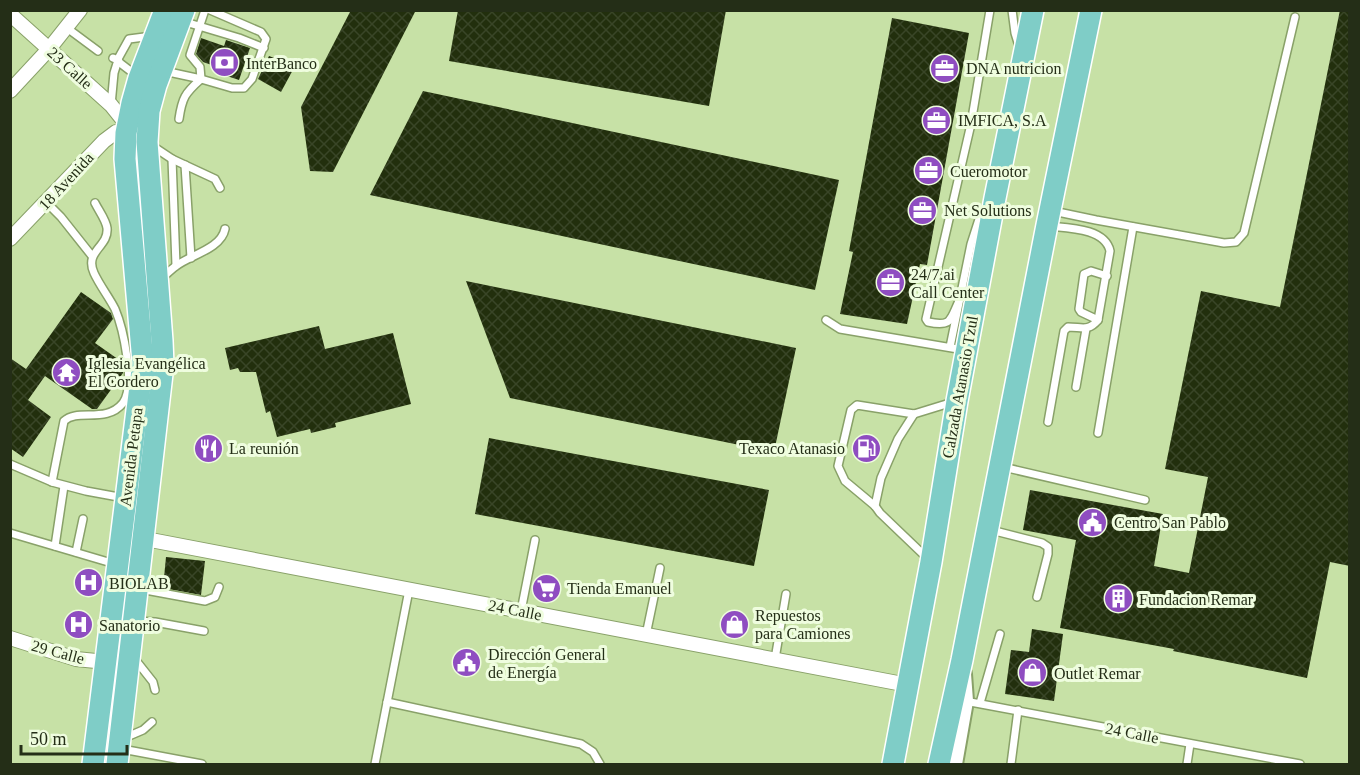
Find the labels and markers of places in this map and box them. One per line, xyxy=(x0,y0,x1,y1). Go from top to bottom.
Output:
bank icon: InterBanco xyxy=(209,47,241,79)
office icon: DNA nutricion xyxy=(929,52,961,84)
place label: InterBanco xyxy=(246,55,317,72)
place label: DNA nutricion xyxy=(966,60,1062,77)
office icon: IMFICA, S.A xyxy=(921,104,953,136)
place label: IMFICA, S.A xyxy=(958,112,1047,129)
office icon: Cueromotor xyxy=(913,155,945,187)
place label: Cueromotor xyxy=(950,163,1028,180)
office icon: Net Solutions xyxy=(907,194,939,226)
place label: Net Solutions xyxy=(944,202,1032,219)
place label: 24/7.ai Call Center xyxy=(911,266,985,301)
office icon: 24/7.ai Call Center xyxy=(874,267,906,299)
place label: Iglesia Evangélica El Cordero xyxy=(88,355,206,390)
temple icon: Iglesia Evangélica El Cordero xyxy=(51,356,83,388)
restaurant icon: La reunión xyxy=(192,432,224,464)
fuel station icon: Texaco Atanasio xyxy=(850,432,882,464)
place label: La reunión xyxy=(229,440,299,457)
place label: Texaco Atanasio xyxy=(739,440,845,457)
public building icon: Centro San Pablo xyxy=(1077,506,1109,538)
place label: Centro San Pablo xyxy=(1114,514,1226,531)
hospital icon: BIOLAB xyxy=(72,567,104,599)
supermarket icon: Tienda Emanuel xyxy=(530,572,562,604)
place label: BIOLAB xyxy=(109,575,169,592)
place label: Tienda Emanuel xyxy=(567,580,672,597)
building icon: Fundacion Remar xyxy=(1102,583,1134,615)
place label: Fundacion Remar xyxy=(1139,591,1254,608)
place label: Repuestos para Camiones xyxy=(755,607,851,643)
shop icon: Repuestos para Camiones xyxy=(718,608,750,640)
hospital icon: Sanatorio xyxy=(62,609,94,641)
place label: Sanatorio xyxy=(99,617,160,634)
place label: Dirección General de Energía xyxy=(488,646,606,682)
public building icon: Dirección General de Energía xyxy=(451,647,483,679)
shop icon: Outlet Remar xyxy=(1017,657,1049,689)
place label: Outlet Remar xyxy=(1054,665,1141,682)

